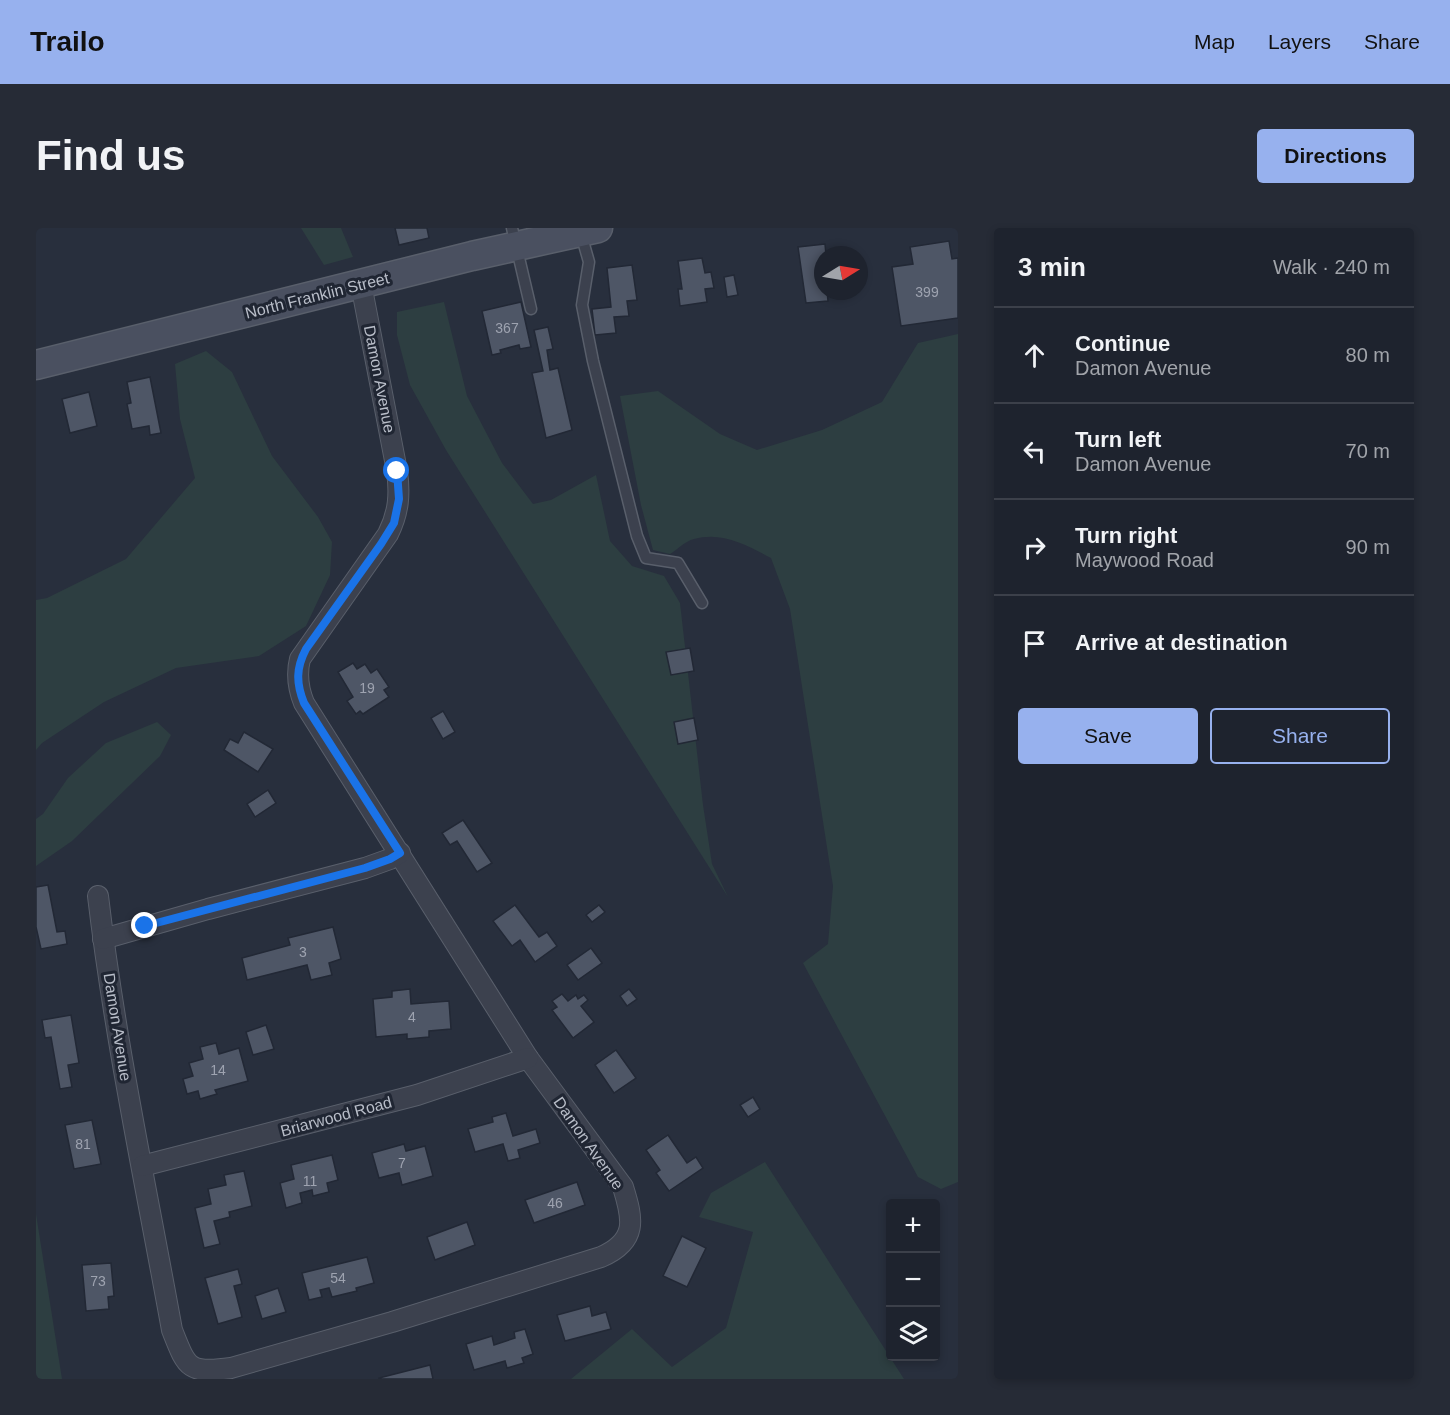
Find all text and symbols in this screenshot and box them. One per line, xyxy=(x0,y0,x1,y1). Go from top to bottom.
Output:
text: Trailo xyxy=(30,26,105,57)
text: Map xyxy=(1194,30,1235,53)
text: Layers xyxy=(1268,30,1331,53)
text: Share xyxy=(1364,30,1420,53)
button: Directions xyxy=(1257,129,1414,183)
text: Find us xyxy=(36,132,185,179)
north arrow xyxy=(814,246,868,300)
text: 3 min xyxy=(1018,252,1086,282)
text: Walk · 240 m xyxy=(1273,256,1390,278)
street label: North Franklin Street xyxy=(243,269,391,322)
house number: 399 xyxy=(915,284,939,300)
house number: 367 xyxy=(495,320,519,336)
street label: Damon Avenue xyxy=(361,324,398,434)
text: Continue xyxy=(1075,331,1170,356)
icon: ahead xyxy=(1018,339,1051,372)
text: 80 m xyxy=(1346,344,1390,366)
text: Damon Avenue xyxy=(1075,357,1211,379)
text: Turn left xyxy=(1075,427,1161,452)
icon: left xyxy=(1018,435,1051,468)
text: 70 m xyxy=(1346,440,1390,462)
text: Damon Avenue xyxy=(1075,453,1211,475)
route start xyxy=(383,457,409,483)
text: Turn right xyxy=(1075,523,1177,548)
icon: right xyxy=(1018,531,1051,564)
text: 90 m xyxy=(1346,536,1390,558)
text: Maywood Road xyxy=(1075,549,1214,571)
icon: arrive xyxy=(1018,627,1051,660)
text: Arrive at destination xyxy=(1075,630,1288,655)
house number: 19 xyxy=(359,680,375,696)
button: Save xyxy=(1018,708,1198,764)
button: Share xyxy=(1210,708,1390,764)
route end xyxy=(131,912,157,938)
house number: 3 xyxy=(299,944,307,960)
street label: Damon Avenue xyxy=(101,972,134,1082)
house number: 4 xyxy=(408,1009,416,1025)
house number: 14 xyxy=(210,1062,226,1078)
street label: Briarwood Road xyxy=(279,1093,394,1140)
street label: Damon Avenue xyxy=(550,1094,627,1193)
house number: 81 xyxy=(75,1136,91,1152)
house number: 7 xyxy=(398,1155,406,1171)
house number: 11 xyxy=(303,1173,317,1189)
house number: 46 xyxy=(547,1195,563,1211)
map controls xyxy=(886,1199,940,1361)
button: + xyxy=(886,1199,940,1253)
button: − xyxy=(886,1253,940,1307)
house number: 54 xyxy=(330,1270,346,1286)
house number: 73 xyxy=(90,1273,106,1289)
button: layers xyxy=(886,1307,940,1361)

